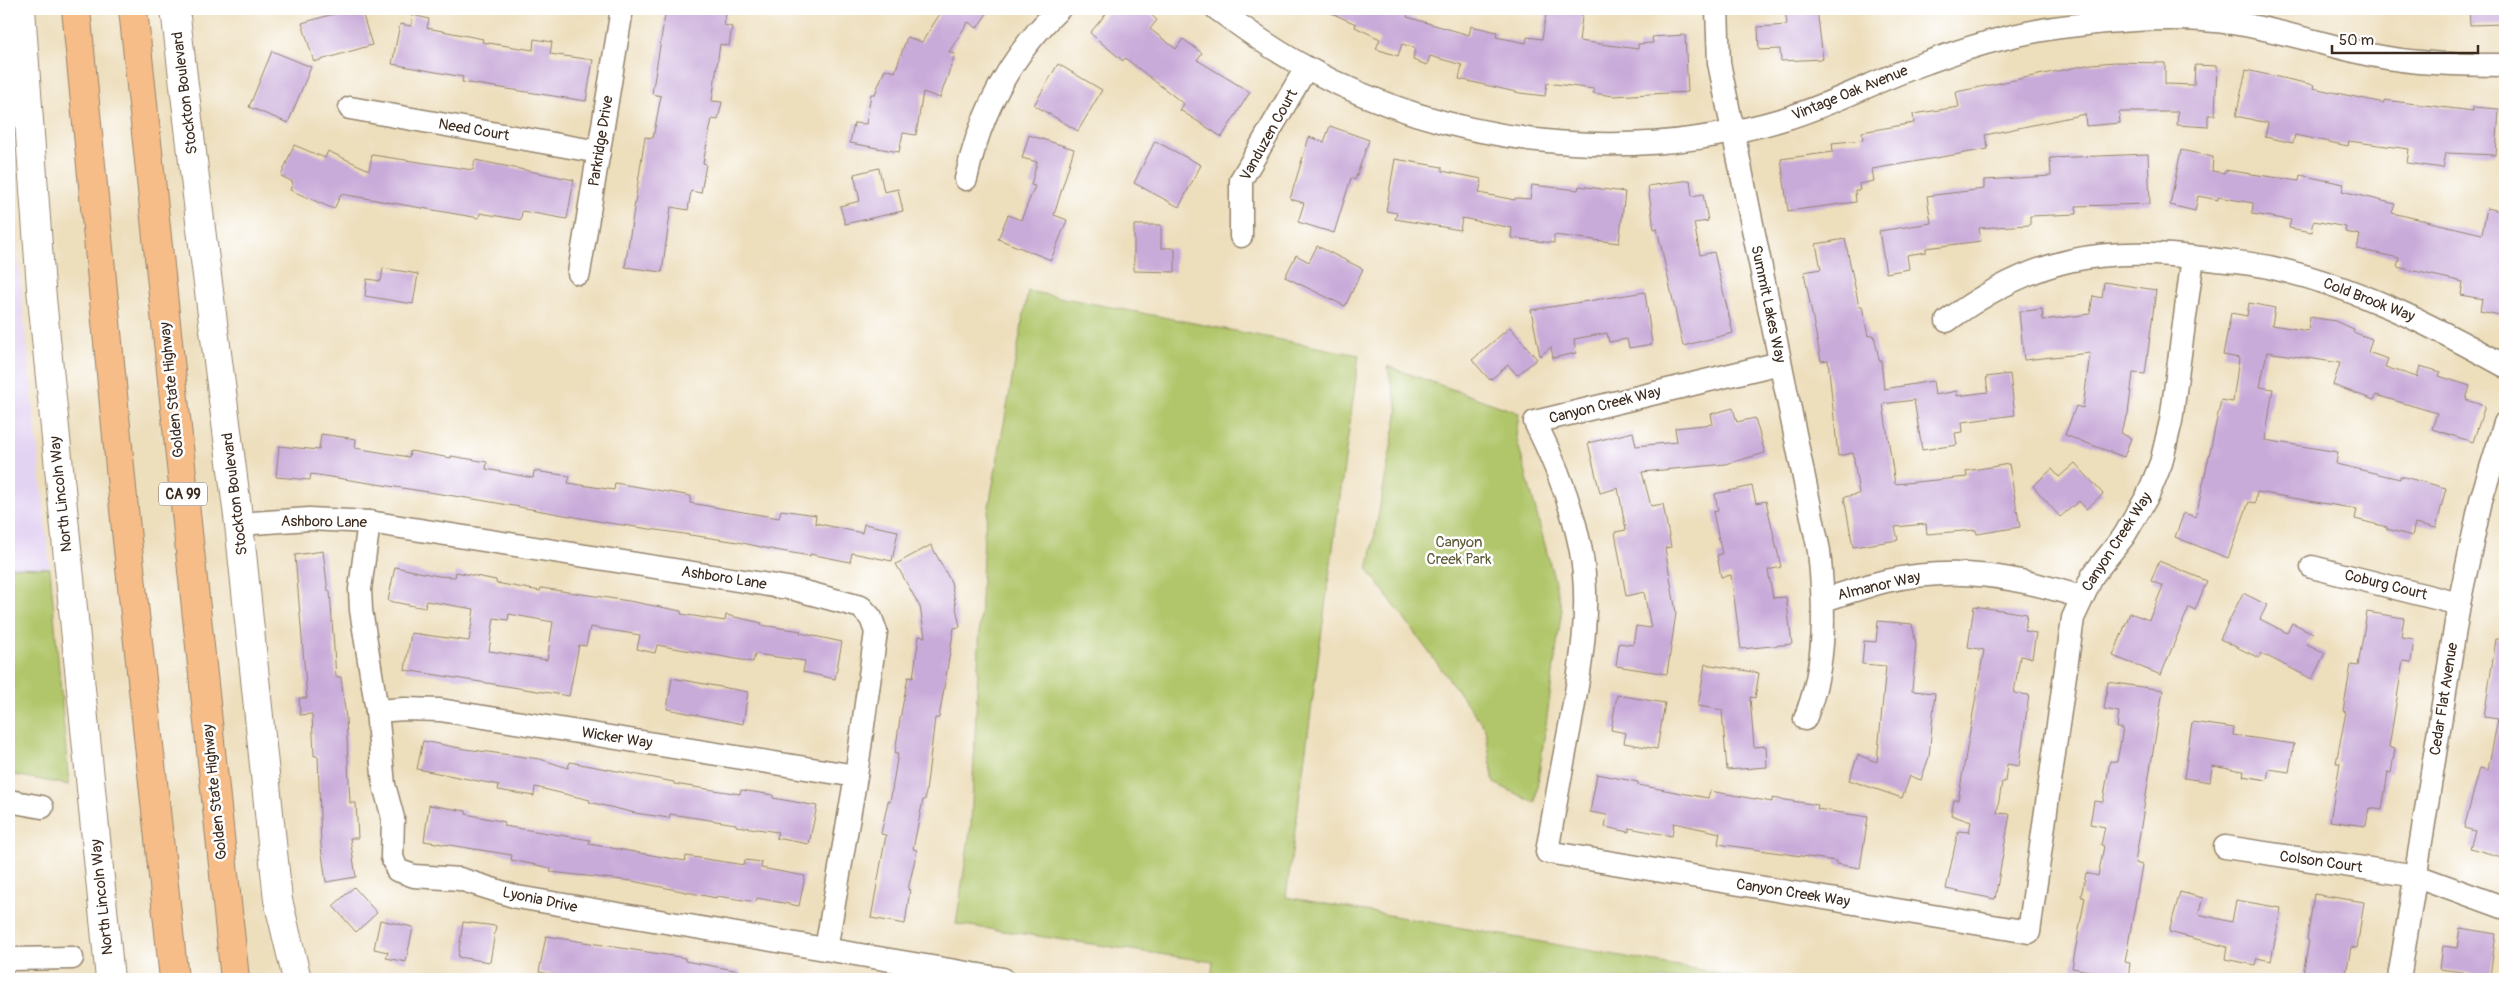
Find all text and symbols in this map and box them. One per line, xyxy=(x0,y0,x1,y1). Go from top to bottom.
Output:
scale bar xyxy=(2332,22,2478,54)
street label: Stockton Boulevard xyxy=(168,30,202,156)
text: 50 m xyxy=(2339,31,2374,50)
street label: Vintage Oak Avenue xyxy=(1789,61,1911,125)
street label: Vanduzen Court xyxy=(1236,85,1302,184)
street label: Parkridge Drive xyxy=(584,94,618,188)
street label: Need Court xyxy=(437,114,512,146)
street label: Summit Lakes Way xyxy=(1746,243,1790,365)
street label: Cold Brook Way xyxy=(2320,274,2418,326)
street label: Golden State Highway xyxy=(155,321,189,459)
street label: Canyon Creek Way xyxy=(1547,382,1664,428)
street label: Stockton Boulevard xyxy=(218,431,252,557)
street label: North Lincoln Way xyxy=(45,434,77,553)
road number: CA 99 xyxy=(159,482,207,506)
street label: Canyon Creek Way xyxy=(2078,488,2157,595)
street label: Ashboro Lane xyxy=(281,512,368,532)
park label: Canyon Creek Park xyxy=(1427,533,1492,569)
street label: Ashboro Lane xyxy=(680,562,769,594)
street label: Coburg Court xyxy=(2343,566,2430,605)
street label: Almanor Way xyxy=(1836,567,1923,605)
street label: Cedar Flat Avenue xyxy=(2426,641,2462,757)
street label: Golden State Highway xyxy=(198,723,232,861)
street label: Wicker Way xyxy=(580,723,654,753)
street label: North Lincoln Way xyxy=(86,837,118,956)
street label: Colson Court xyxy=(2278,847,2365,877)
street label: Canyon Creek Way xyxy=(1735,875,1852,911)
street label: Lyonia Drive xyxy=(501,883,580,917)

